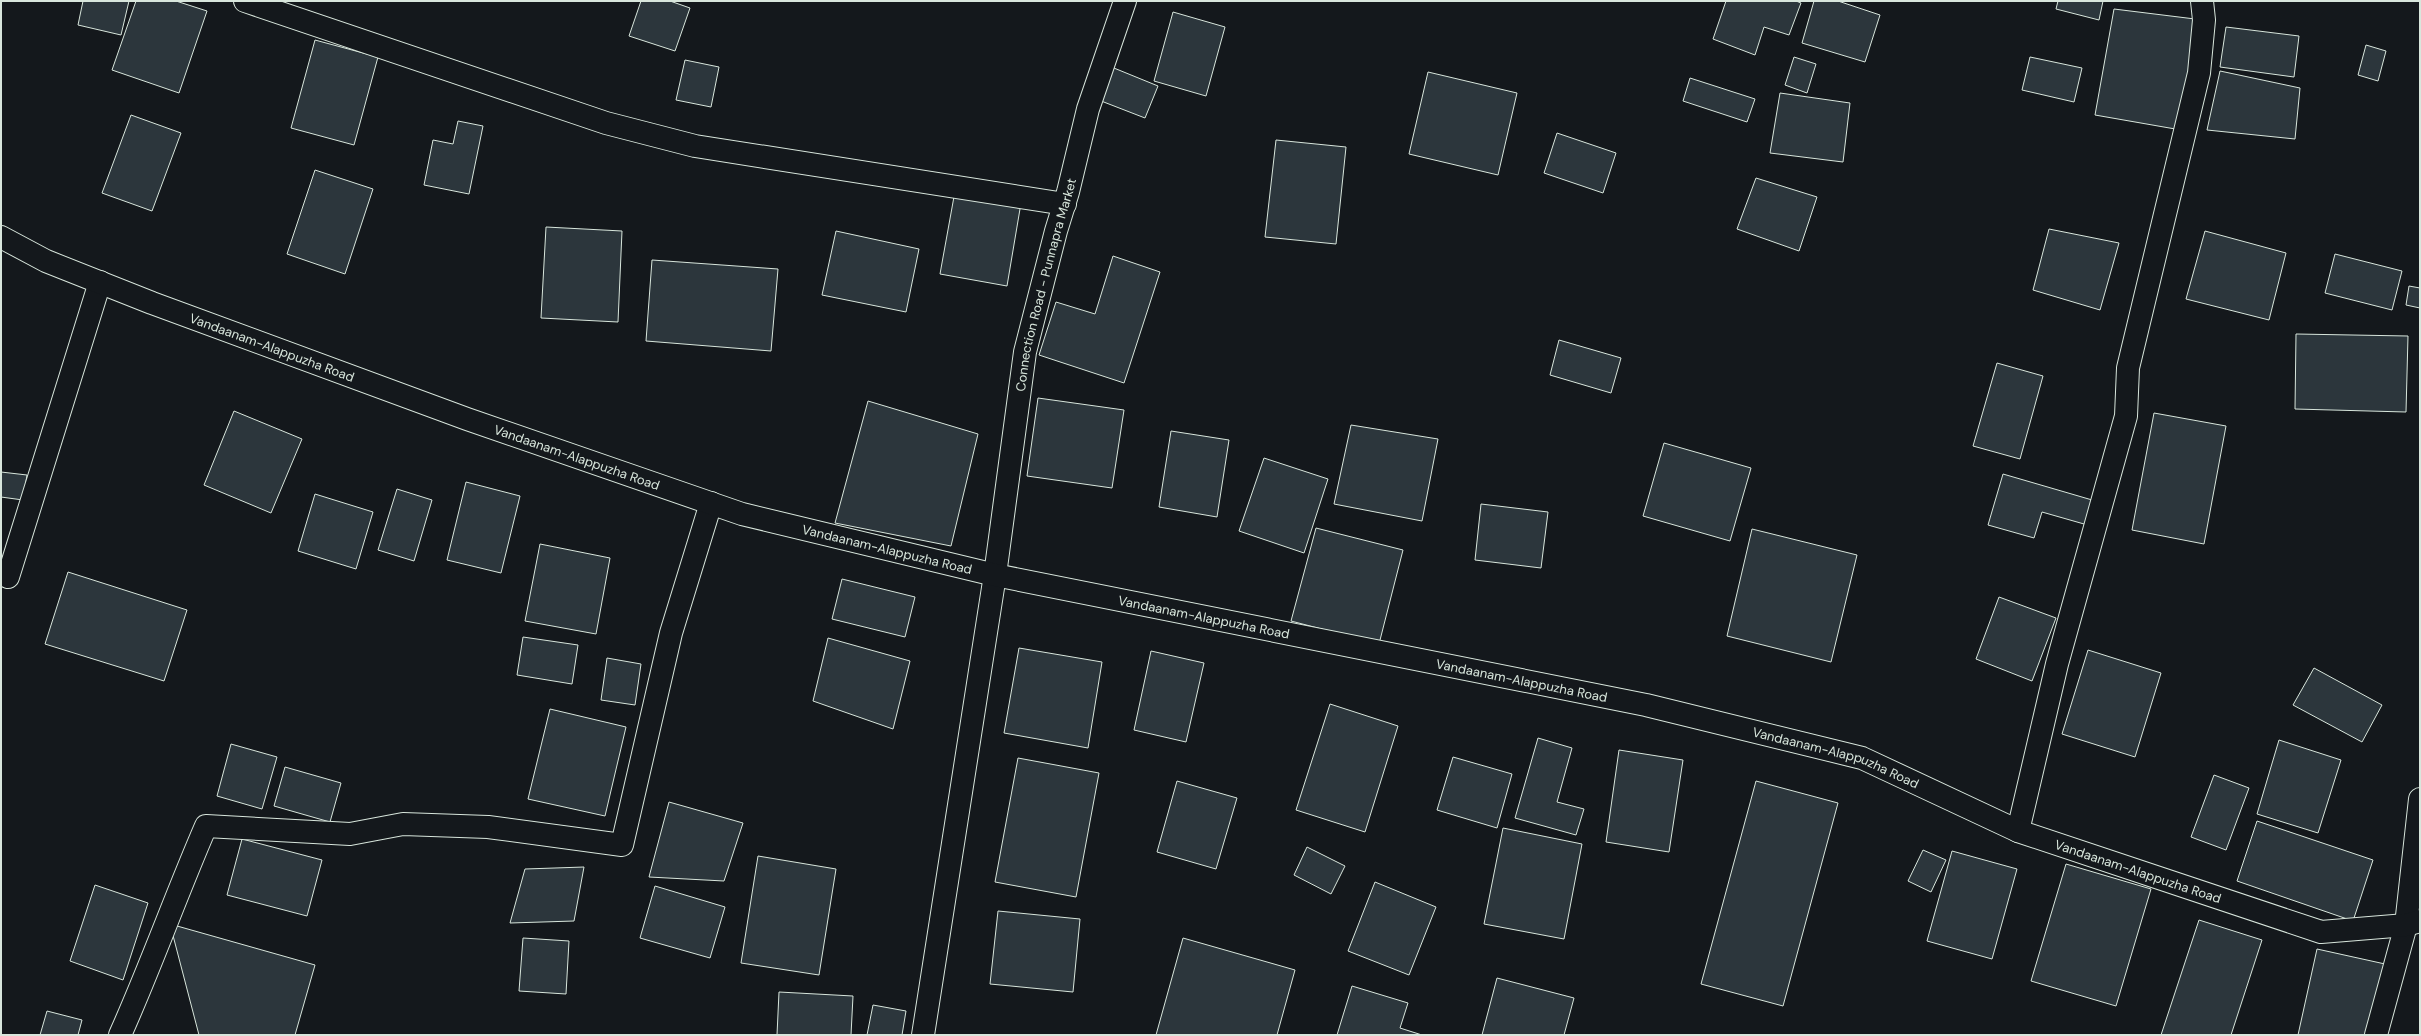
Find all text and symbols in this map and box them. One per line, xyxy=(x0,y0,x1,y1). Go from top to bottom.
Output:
street label: Connection Road - Punnapra Market xyxy=(1011,176,1080,393)
street label: Vandaanam-Alappuzha Road xyxy=(187,309,357,385)
street label: Vandaanam-Alappuzha Road xyxy=(492,420,662,493)
street label: Vandaanam-Alappuzha Road xyxy=(800,520,974,578)
street label: Vandaanam-Alappuzha Road xyxy=(1117,591,1291,642)
street label: Vandaanam-Alappuzha Road xyxy=(1435,655,1609,706)
street label: Vandaanam-Alappuzha Road xyxy=(1751,723,1922,792)
street label: Vandaanam-Alappuzha Road xyxy=(2053,835,2223,907)

